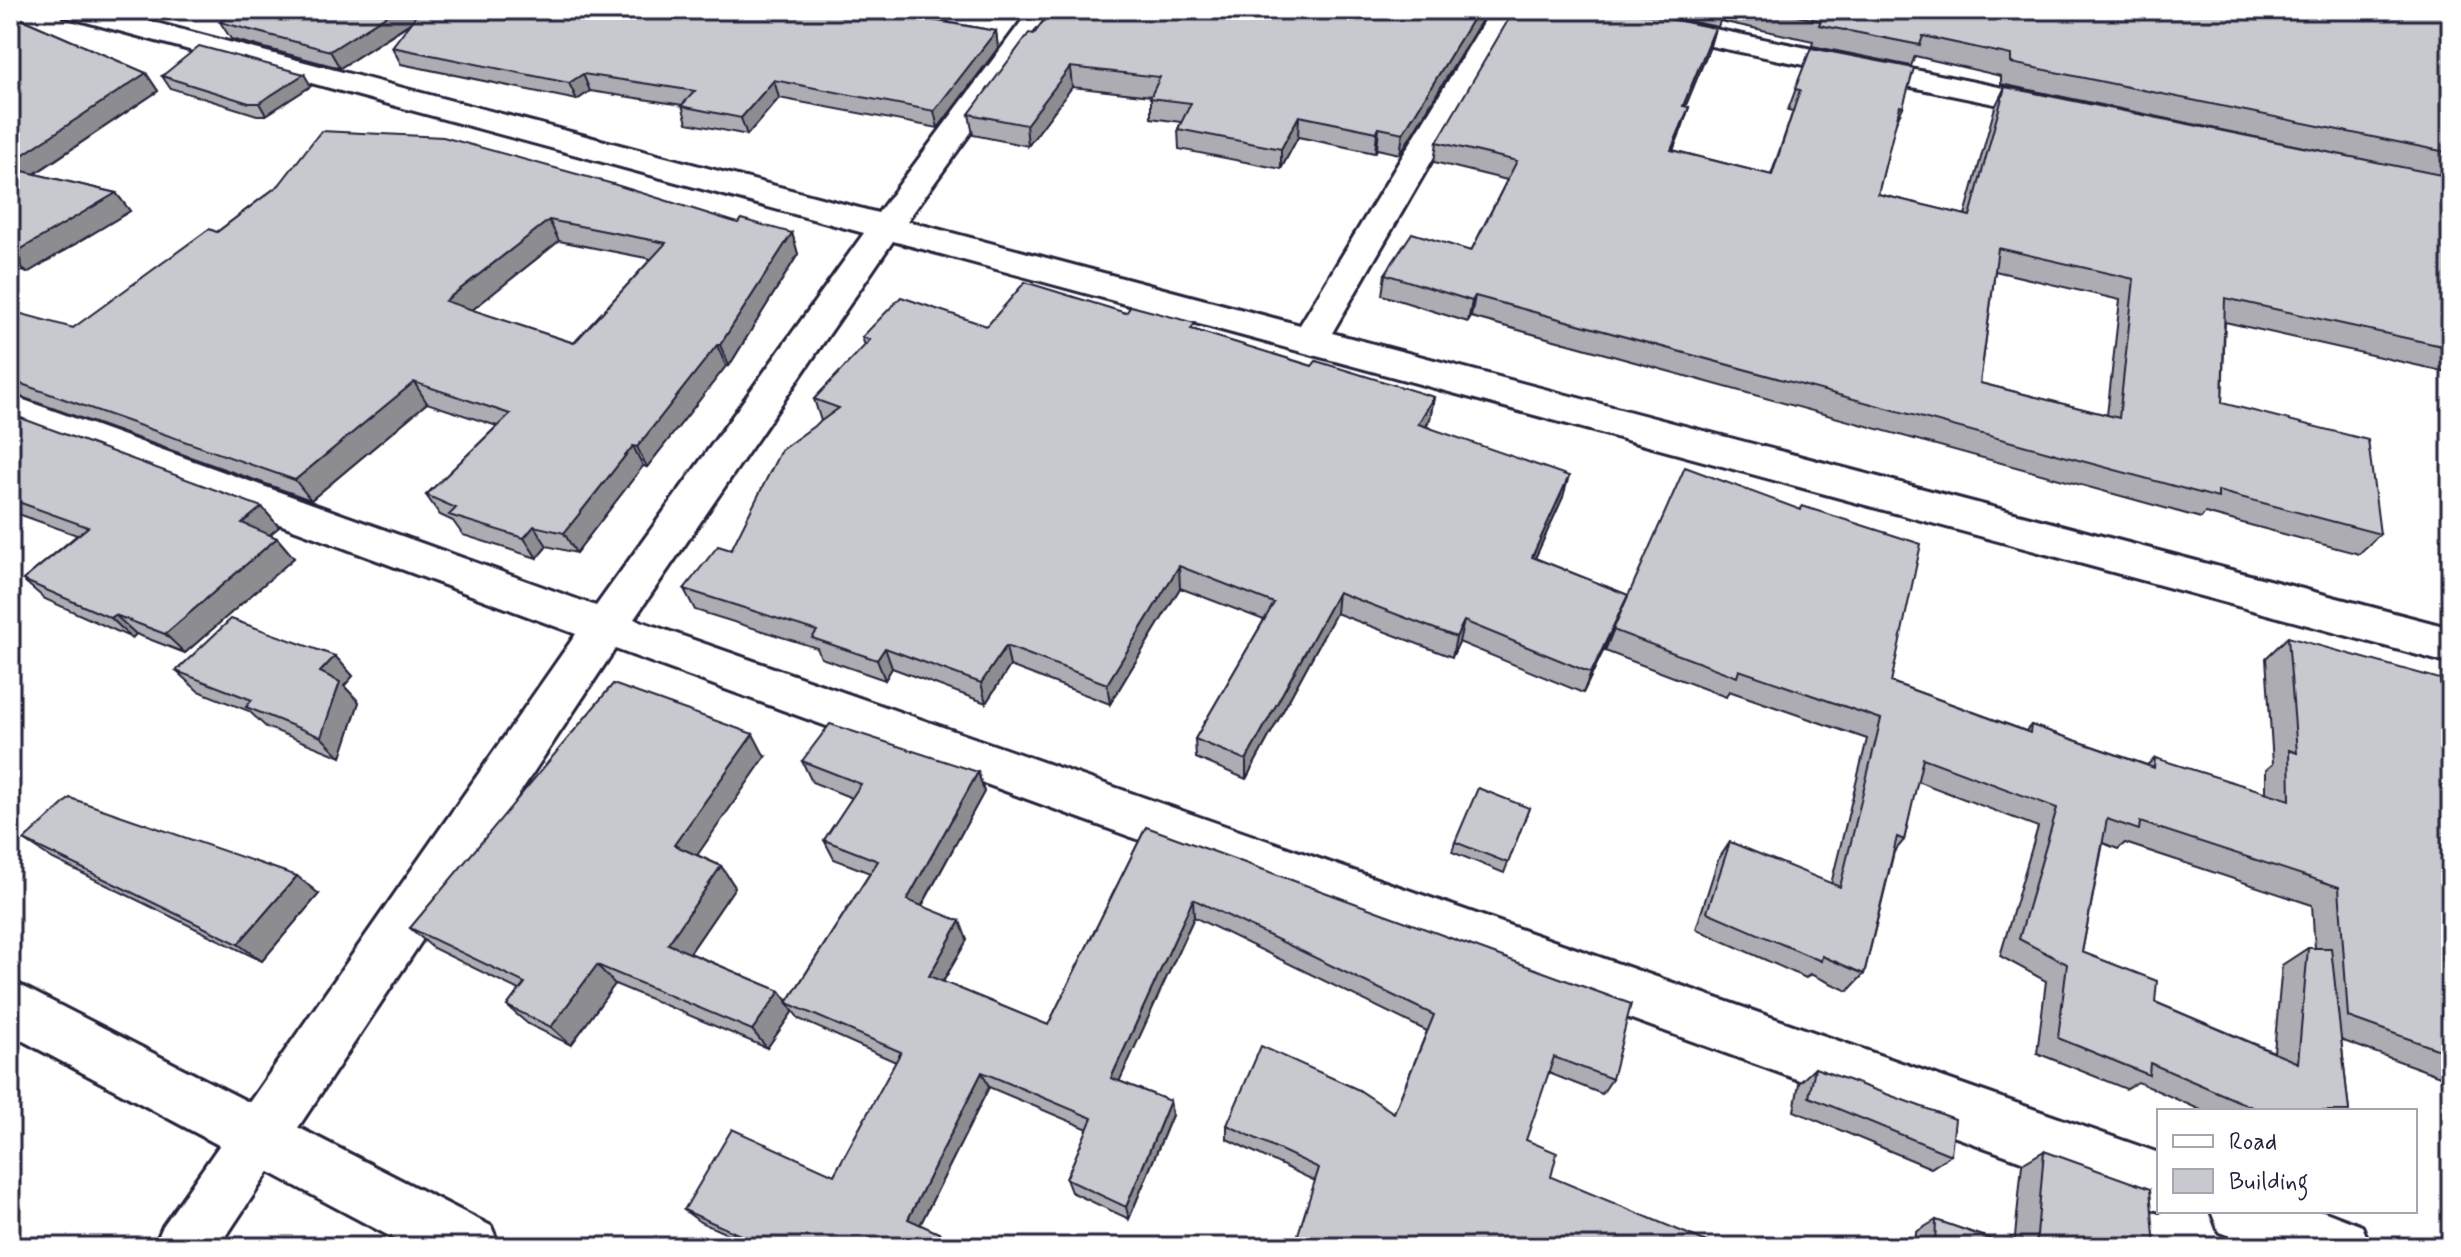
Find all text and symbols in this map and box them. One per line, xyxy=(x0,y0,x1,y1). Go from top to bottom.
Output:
legend xyxy=(2157,1109,2417,1213)
text: Road xyxy=(2229,1127,2277,1158)
text: Building xyxy=(2229,1167,2309,1201)

